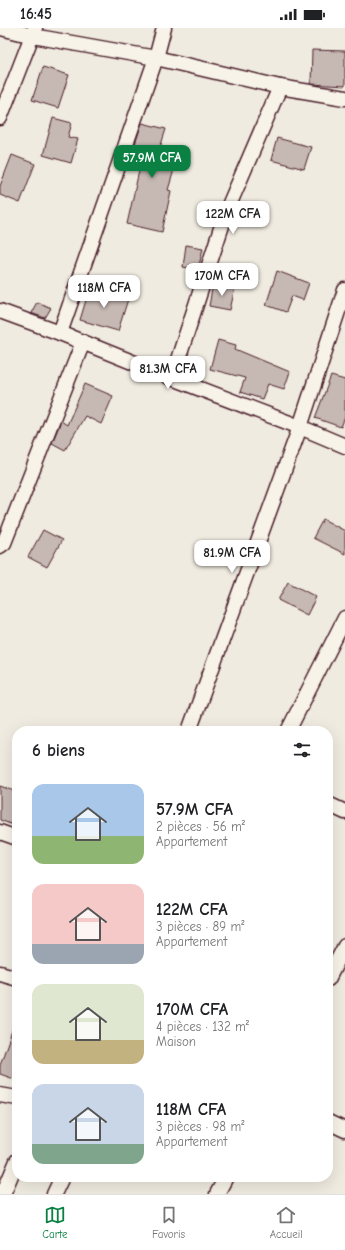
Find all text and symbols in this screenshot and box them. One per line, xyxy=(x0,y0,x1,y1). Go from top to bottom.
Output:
text: 16:45 xyxy=(20,5,52,23)
pin: 57.9M CFA xyxy=(106,145,198,179)
text: 57.9M CFA xyxy=(123,150,181,165)
pin: 122M CFA xyxy=(192,201,274,235)
text: 122M CFA xyxy=(206,206,260,221)
pin: 170M CFA xyxy=(181,263,263,297)
text: 170M CFA xyxy=(194,268,250,283)
pin: 118M CFA xyxy=(63,275,145,309)
text: 118M CFA xyxy=(77,280,131,295)
pin: 81.3M CFA xyxy=(122,356,214,390)
text: 81.3M CFA xyxy=(139,361,197,376)
pin: 81.9M CFA xyxy=(186,540,278,574)
text: 81.9M CFA xyxy=(203,545,261,560)
icon: filters xyxy=(291,739,313,761)
text: 6 biens xyxy=(32,741,85,760)
icon: home xyxy=(64,800,112,848)
text: 57.9M CFA xyxy=(156,800,233,819)
text: 2 pièces · 56 m² xyxy=(156,819,245,834)
text: Appartement xyxy=(156,834,227,849)
icon: home xyxy=(64,900,112,948)
text: 122M CFA xyxy=(156,900,228,919)
text: 3 pièces · 89 m² xyxy=(156,919,244,934)
text: Appartement xyxy=(156,934,227,949)
icon: home xyxy=(64,1000,112,1048)
text: 170M CFA xyxy=(156,1000,228,1019)
text: 4 pièces · 132 m² xyxy=(156,1019,249,1034)
text: Maison xyxy=(156,1034,196,1049)
icon: home xyxy=(64,1100,112,1148)
text: 118M CFA xyxy=(156,1100,226,1119)
text: 3 pièces · 98 m² xyxy=(156,1119,244,1134)
text: Appartement xyxy=(156,1134,227,1149)
tab: Carte xyxy=(42,1204,67,1241)
tab: Favoris xyxy=(152,1204,185,1241)
tab: Accueil xyxy=(270,1204,303,1241)

